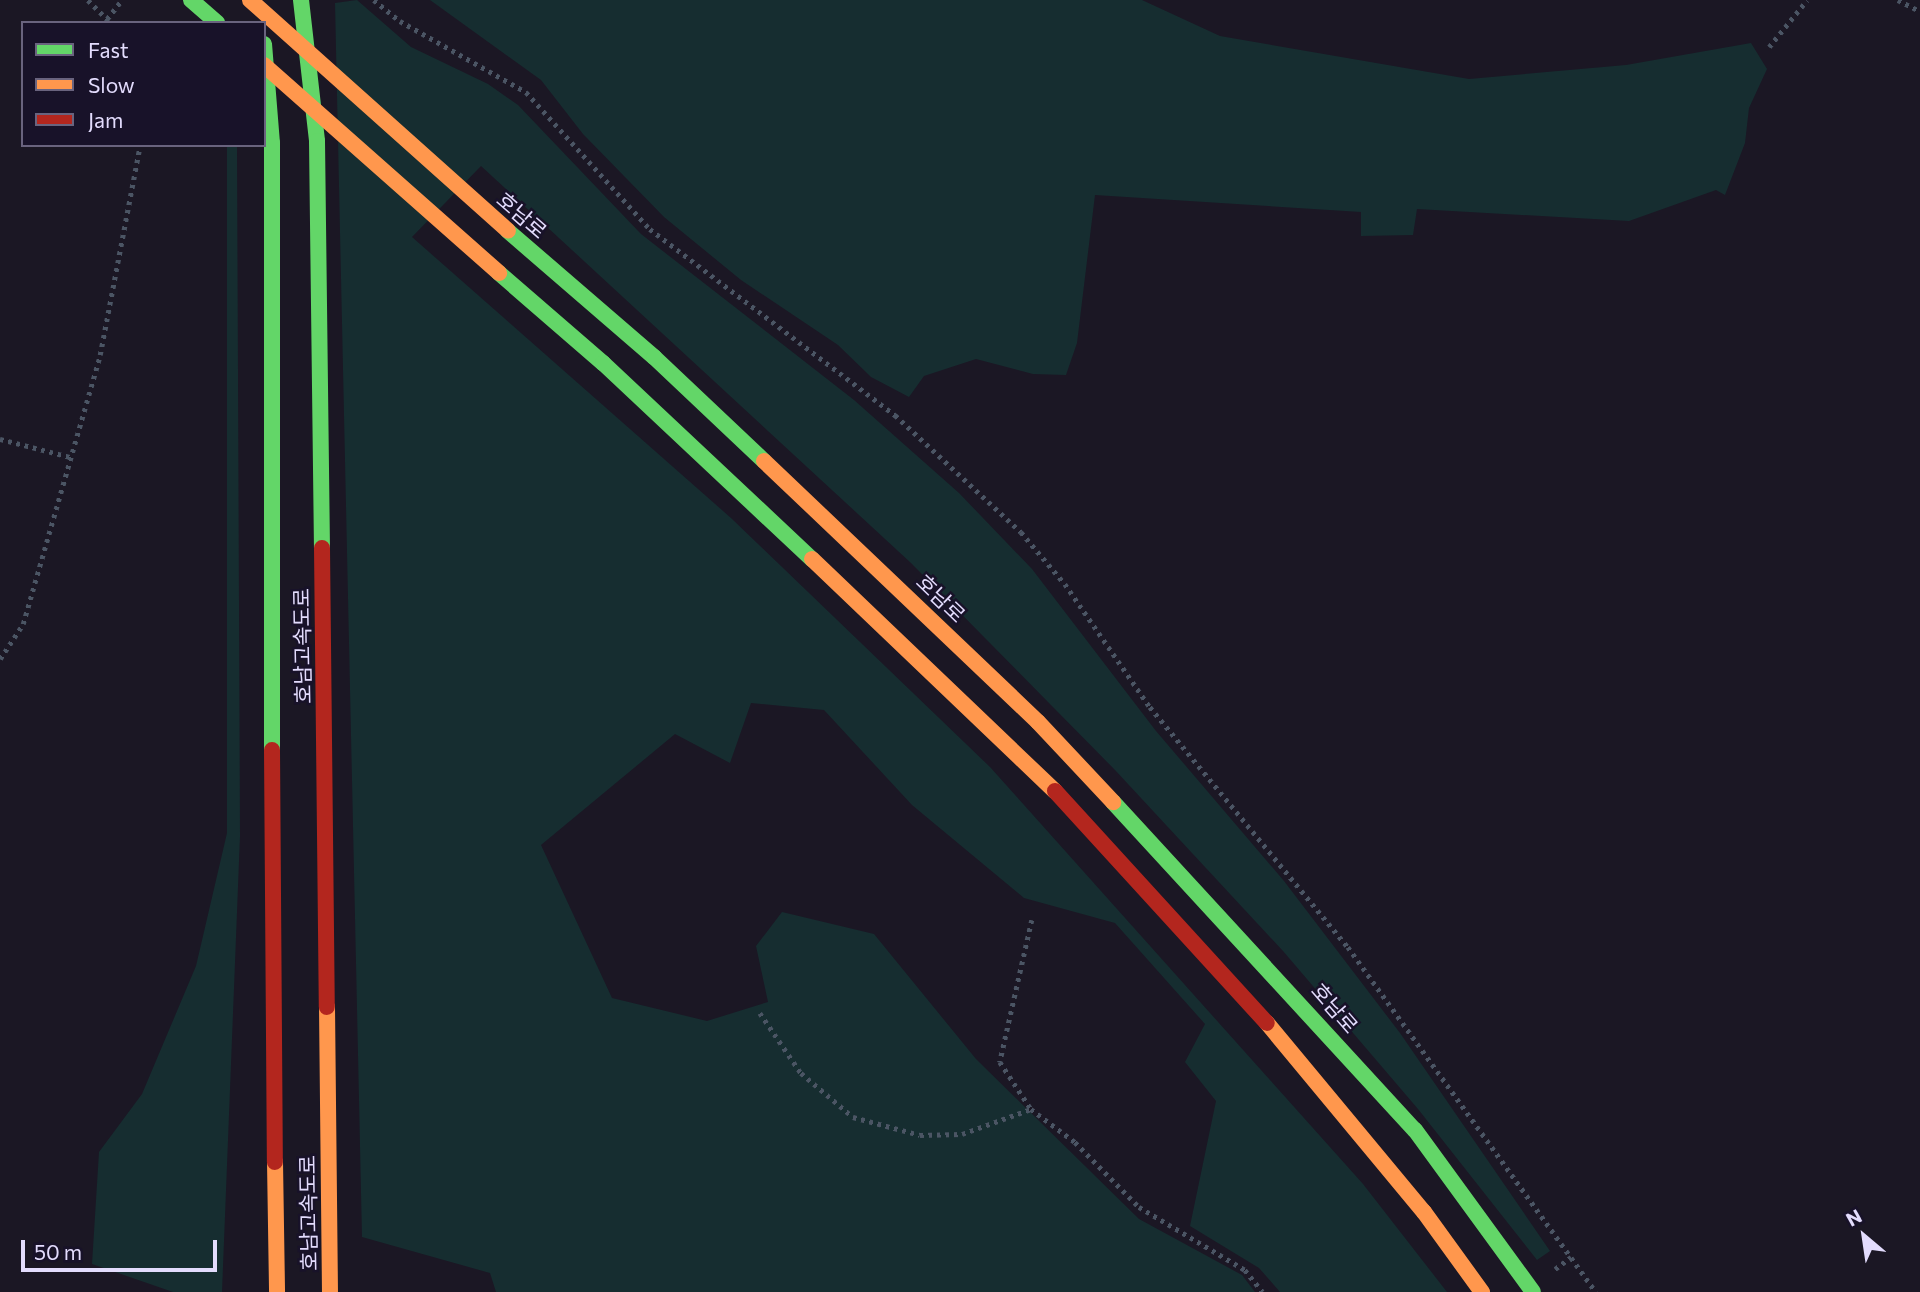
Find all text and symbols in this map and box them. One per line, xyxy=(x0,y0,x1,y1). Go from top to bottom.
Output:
legend xyxy=(21,21,266,147)
text: Fast xyxy=(88,37,129,62)
text: Slow xyxy=(88,72,135,97)
text: Jam xyxy=(88,107,123,132)
street label: 호남로 xyxy=(492,186,552,244)
street label: 호남로 xyxy=(911,569,971,627)
street label: 호남고속도로 xyxy=(288,588,316,704)
street label: 호남로 xyxy=(1306,978,1364,1038)
street label: 호남고속도로 xyxy=(294,1155,322,1271)
north arrow xyxy=(1829,1201,1899,1271)
text: N xyxy=(1842,1204,1865,1231)
scale bar xyxy=(24,1226,220,1270)
text: 50 m xyxy=(34,1239,82,1264)

